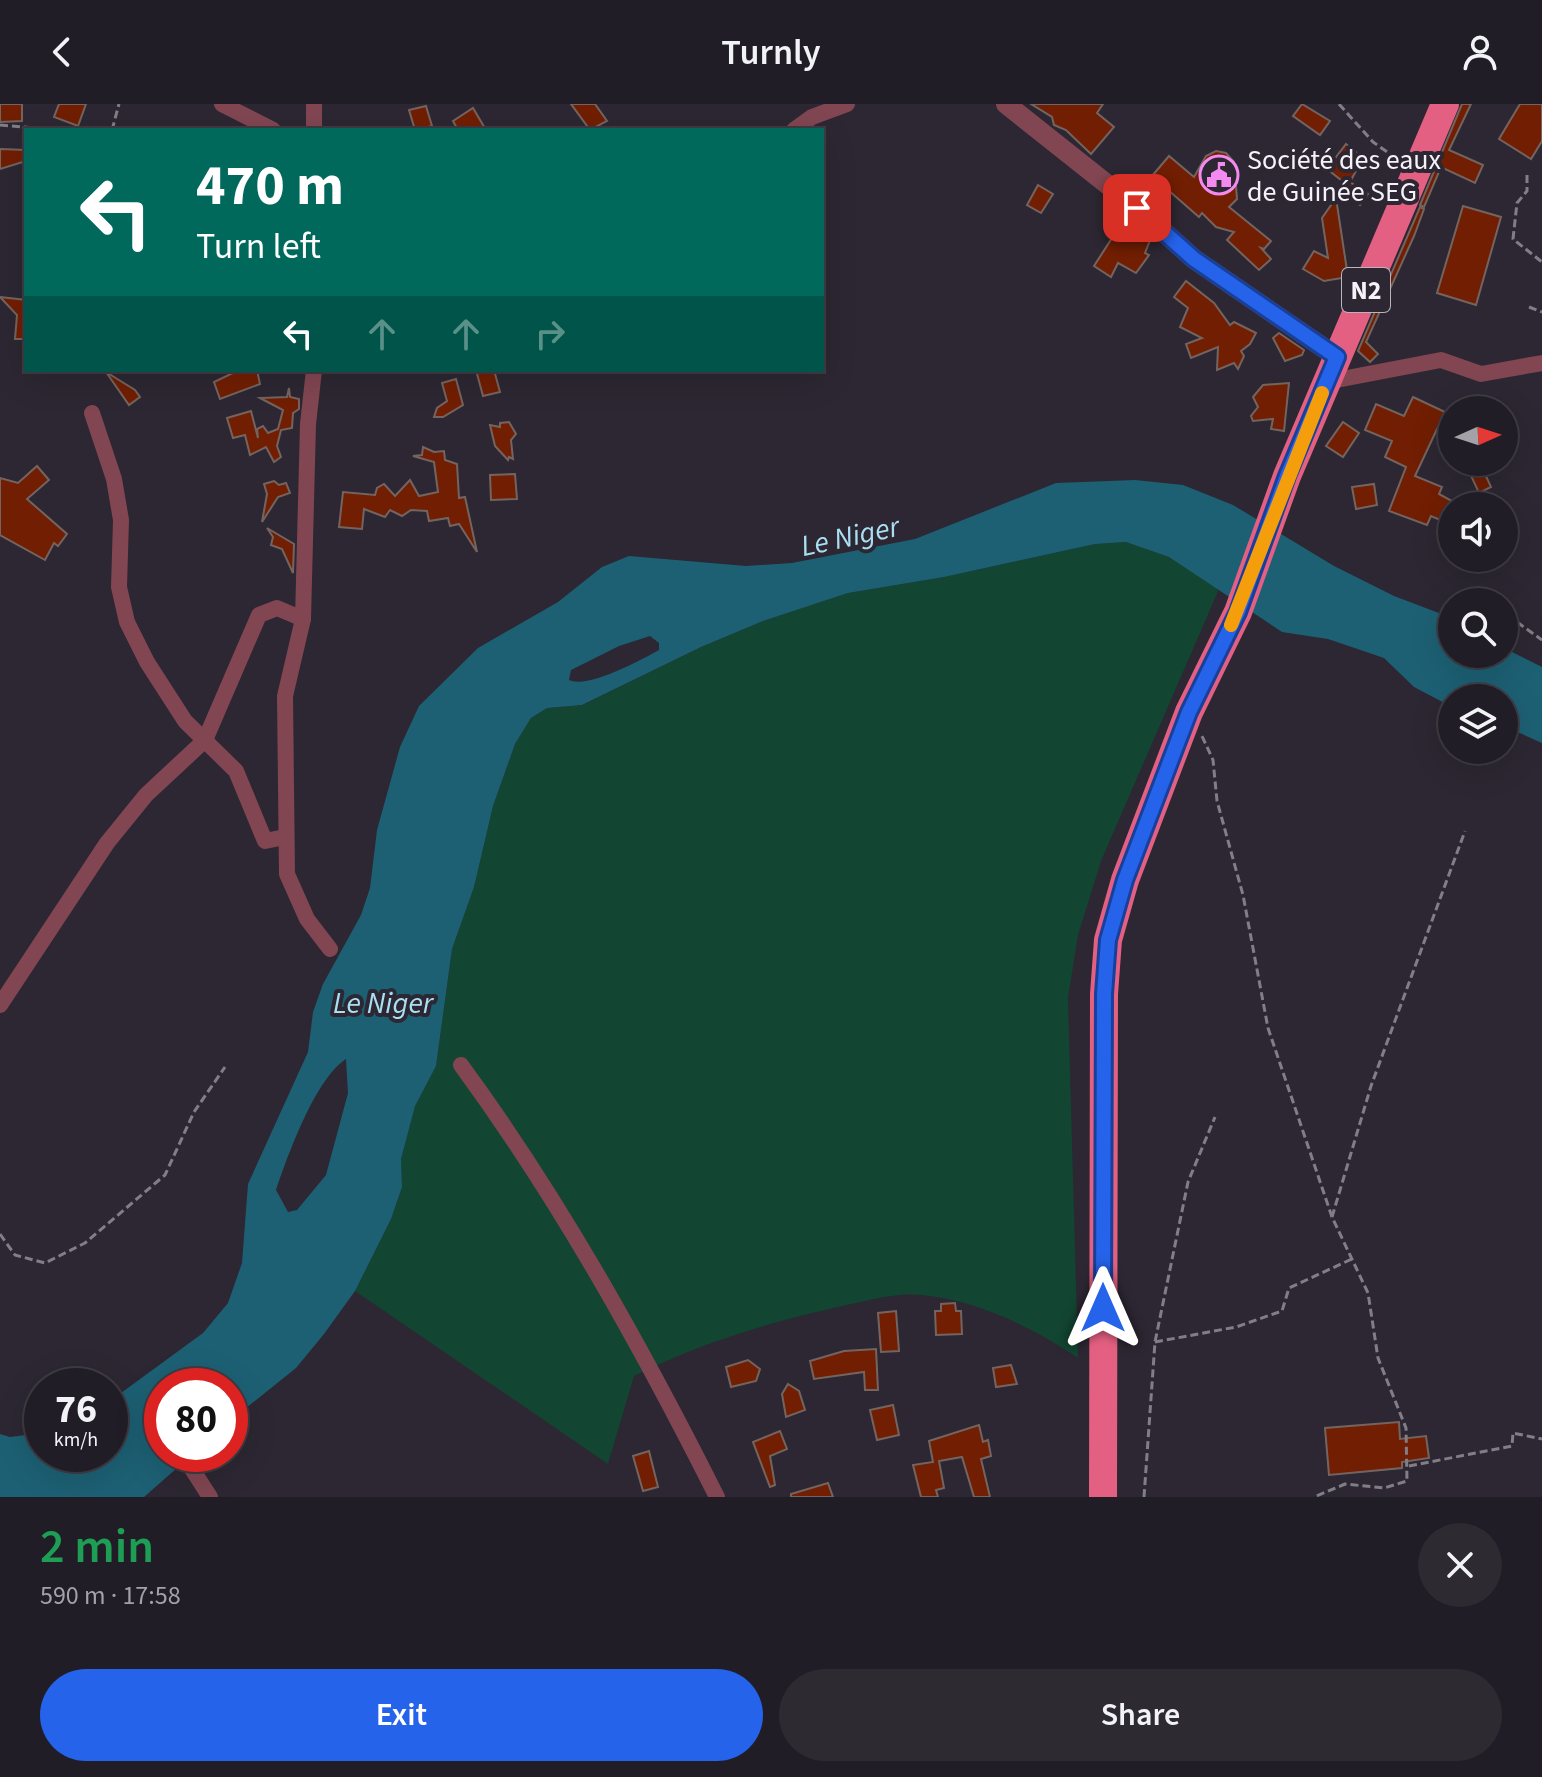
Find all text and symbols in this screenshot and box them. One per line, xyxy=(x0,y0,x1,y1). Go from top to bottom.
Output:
text: Turnly xyxy=(721,27,821,78)
icon: back xyxy=(40,30,84,74)
icon: person xyxy=(1458,30,1502,74)
place label: Société des eaux de Guinée SEG xyxy=(1247,140,1442,212)
text: 470 m xyxy=(196,147,344,226)
public building icon: Société des eaux de Guinée SEG xyxy=(1198,154,1240,196)
icon: left xyxy=(64,160,168,264)
pin xyxy=(1103,174,1171,242)
icon: arrive xyxy=(1115,186,1159,230)
text: Turn left xyxy=(196,221,321,272)
road number: N2 xyxy=(1342,268,1390,312)
icon: left xyxy=(276,312,320,356)
icon: ahead xyxy=(360,312,404,356)
icon: ahead xyxy=(444,312,488,356)
icon: right xyxy=(528,312,572,356)
north arrow xyxy=(1438,396,1518,476)
map controls xyxy=(1438,396,1518,764)
button: sound xyxy=(1438,492,1518,572)
water label: Le Niger xyxy=(797,505,905,568)
button: search xyxy=(1438,588,1518,668)
button: layers xyxy=(1438,684,1518,764)
water label: Le Niger xyxy=(333,982,435,1025)
position arrow xyxy=(1061,1266,1145,1350)
speed limit sign: 80 xyxy=(144,1368,248,1472)
text: 76 xyxy=(55,1381,97,1438)
text: km/h xyxy=(54,1426,98,1454)
text: 2 min xyxy=(40,1513,154,1581)
button: close xyxy=(1418,1523,1502,1607)
text: 590 m · 17:58 xyxy=(40,1577,181,1614)
button: Exit xyxy=(40,1669,763,1761)
button: Share xyxy=(779,1669,1502,1761)

